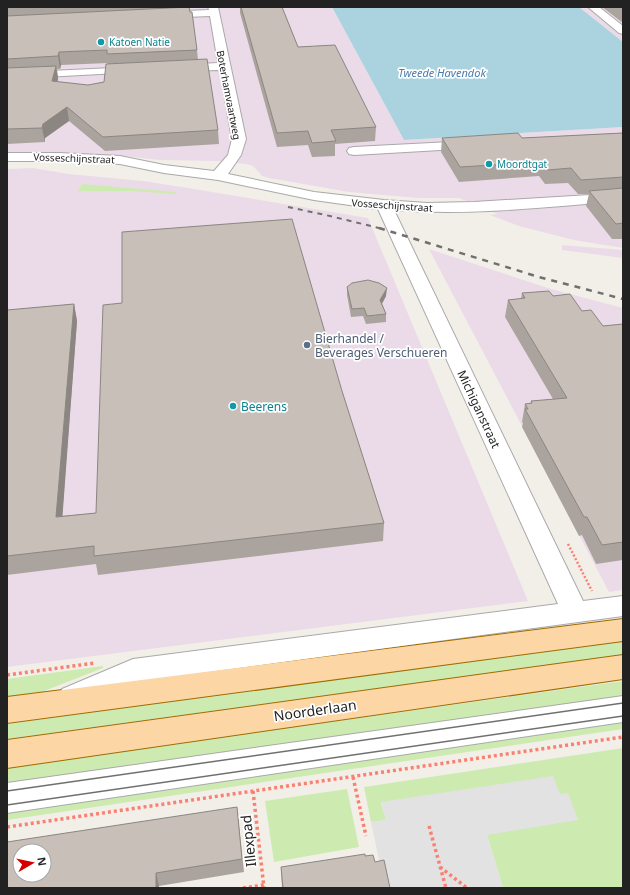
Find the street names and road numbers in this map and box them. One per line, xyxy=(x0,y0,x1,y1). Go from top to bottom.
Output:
street label: Boterhamvaartweg xyxy=(213,49,245,141)
street label: Vosseschijnstraat xyxy=(33,150,115,166)
street label: Vosseschijnstraat xyxy=(351,195,433,215)
street label: Michiganstraat xyxy=(453,367,505,451)
street label: Noorderlaan xyxy=(272,695,358,725)
street label: Illexpad xyxy=(236,814,260,868)

